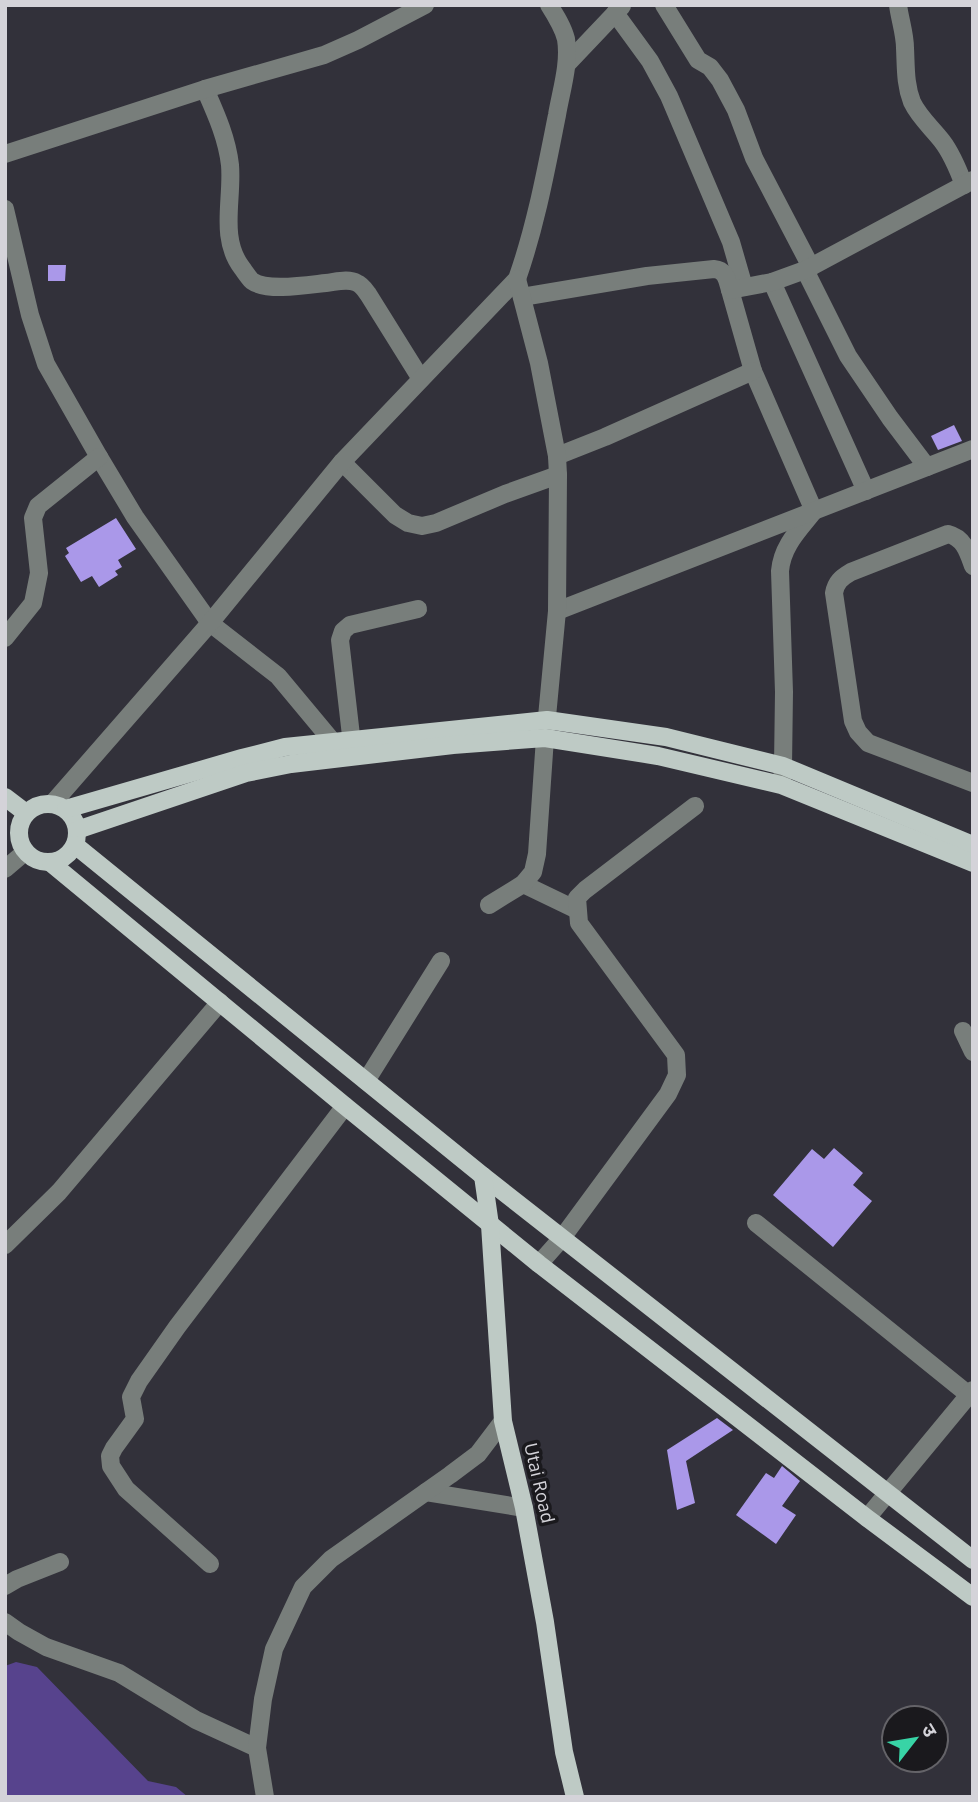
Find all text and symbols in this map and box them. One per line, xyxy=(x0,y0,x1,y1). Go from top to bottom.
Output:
street label: Utai Road xyxy=(519,1440,561,1525)
north arrow xyxy=(880,1704,950,1774)
text: उ xyxy=(916,1719,944,1742)

